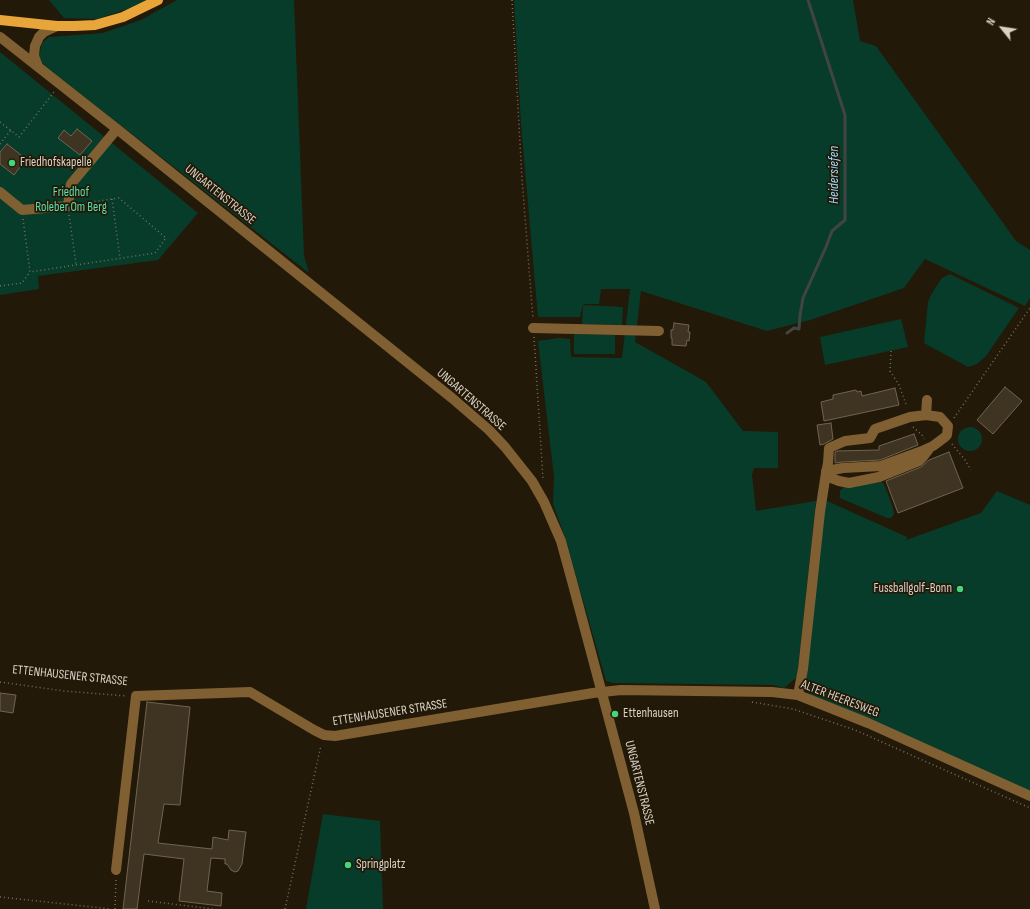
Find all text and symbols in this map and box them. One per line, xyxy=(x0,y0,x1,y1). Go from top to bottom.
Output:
north arrow xyxy=(982,8,1022,48)
text: N xyxy=(984,16,998,28)
water label: Heidersiefen xyxy=(826,146,842,204)
place label: Friedhofskapelle xyxy=(20,155,92,171)
marker: Friedhofskapelle xyxy=(7,158,17,168)
street label: UNGARTENSTRASSE xyxy=(181,162,259,228)
park label: Friedhof Roleber Om Berg xyxy=(35,185,107,216)
street label: UNGARTENSTRASSE xyxy=(433,366,509,434)
place label: Fussballgolf-Bonn xyxy=(874,581,952,597)
marker: Fussballgolf-Bonn xyxy=(955,584,965,594)
street label: ETTENHAUSENER STRASSE xyxy=(12,662,128,690)
street label: ALTER HEERESWEG xyxy=(799,677,881,721)
street label: ETTENHAUSENER STRASSE xyxy=(332,696,448,730)
place label: Ettenhausen xyxy=(623,706,678,722)
marker: Ettenhausen xyxy=(610,709,620,719)
street label: UNGARTENSTRASSE xyxy=(621,739,657,827)
place label: Springplatz xyxy=(356,857,405,873)
marker: Springplatz xyxy=(343,860,353,870)

